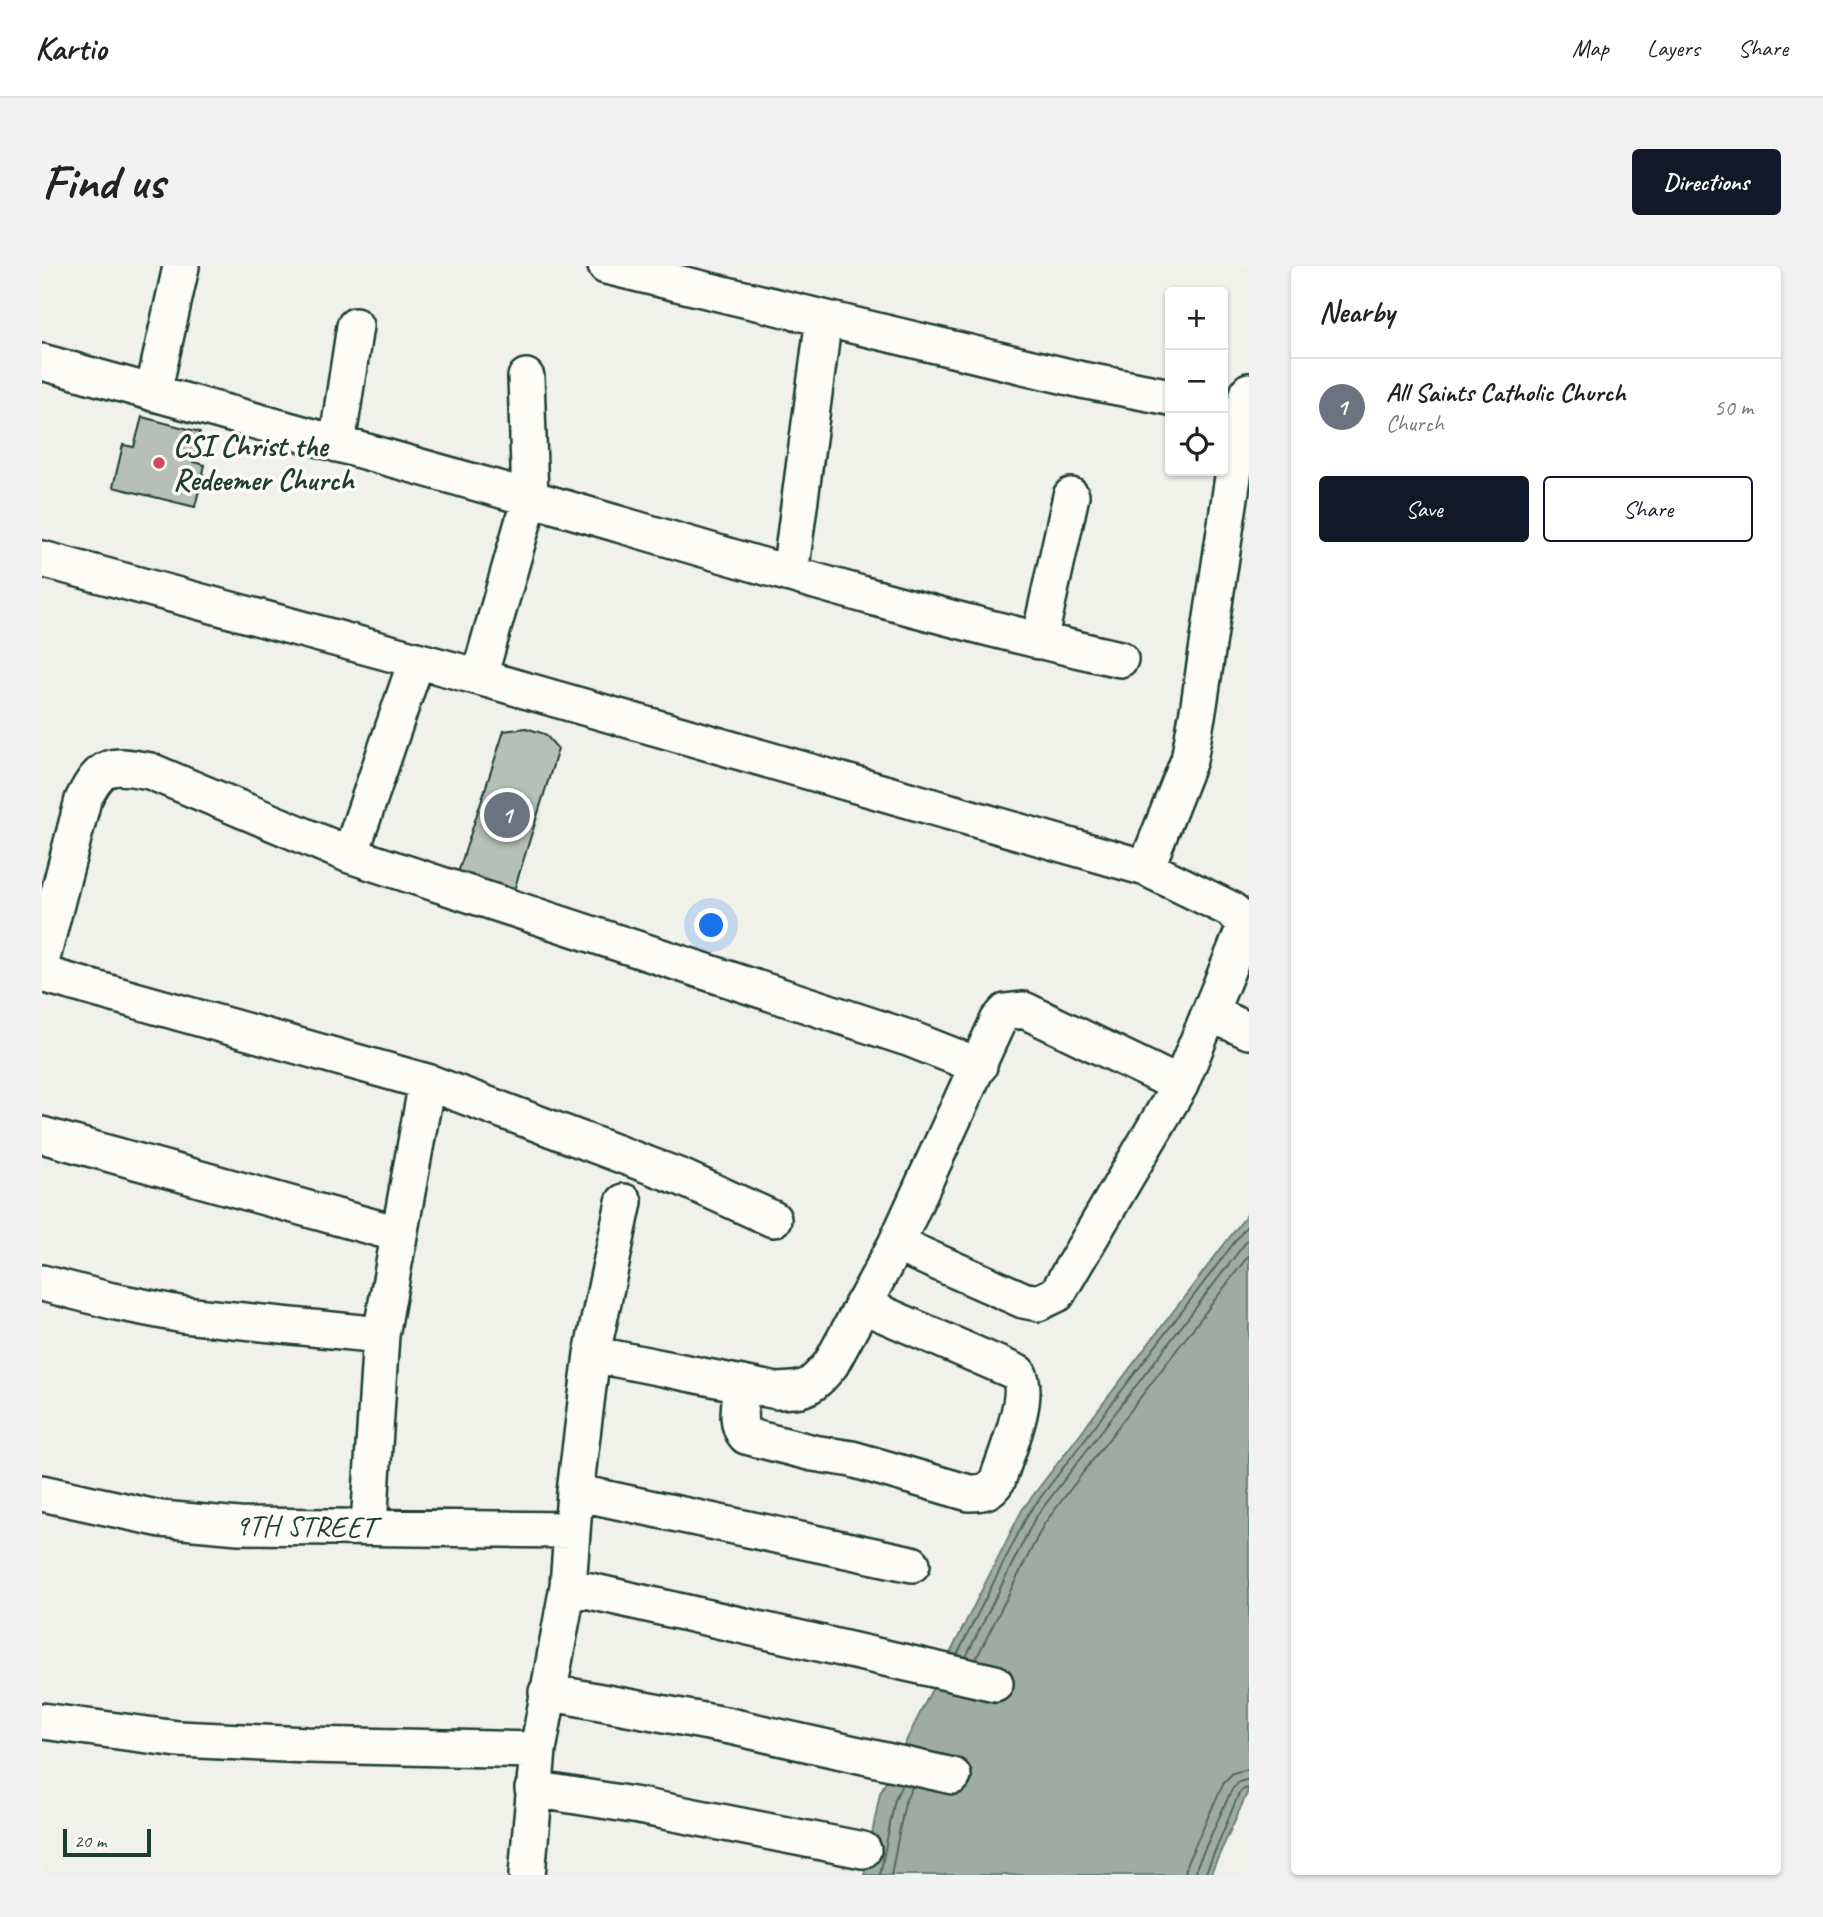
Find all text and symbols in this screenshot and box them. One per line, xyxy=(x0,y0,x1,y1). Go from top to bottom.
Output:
text: Kartio xyxy=(35,27,106,69)
text: Map xyxy=(1572,33,1609,63)
text: Layers xyxy=(1647,33,1700,63)
text: Share xyxy=(1738,33,1788,63)
button: Directions xyxy=(1632,149,1781,215)
text: Find us xyxy=(42,151,164,213)
map controls xyxy=(1165,287,1228,476)
button: + xyxy=(1165,287,1228,350)
text: Nearby xyxy=(1319,293,1395,331)
button: − xyxy=(1165,350,1228,413)
text: All Saints Catholic Church xyxy=(1386,376,1626,409)
text: 1 xyxy=(1337,393,1347,422)
text: 50 m xyxy=(1714,393,1753,422)
text: Church xyxy=(1386,409,1444,438)
button: locate xyxy=(1165,413,1228,476)
place label: CSI Christ the Redeemer Church xyxy=(173,427,355,499)
marker: CSI Christ the Redeemer Church xyxy=(151,455,167,471)
button: Save xyxy=(1319,476,1529,542)
button: Share xyxy=(1543,476,1753,542)
pin: 1 xyxy=(484,789,530,841)
your location xyxy=(694,908,728,942)
street label: 9TH STREET xyxy=(235,1506,383,1546)
scale bar xyxy=(63,1826,150,1858)
text: 20 m xyxy=(74,1829,106,1853)

